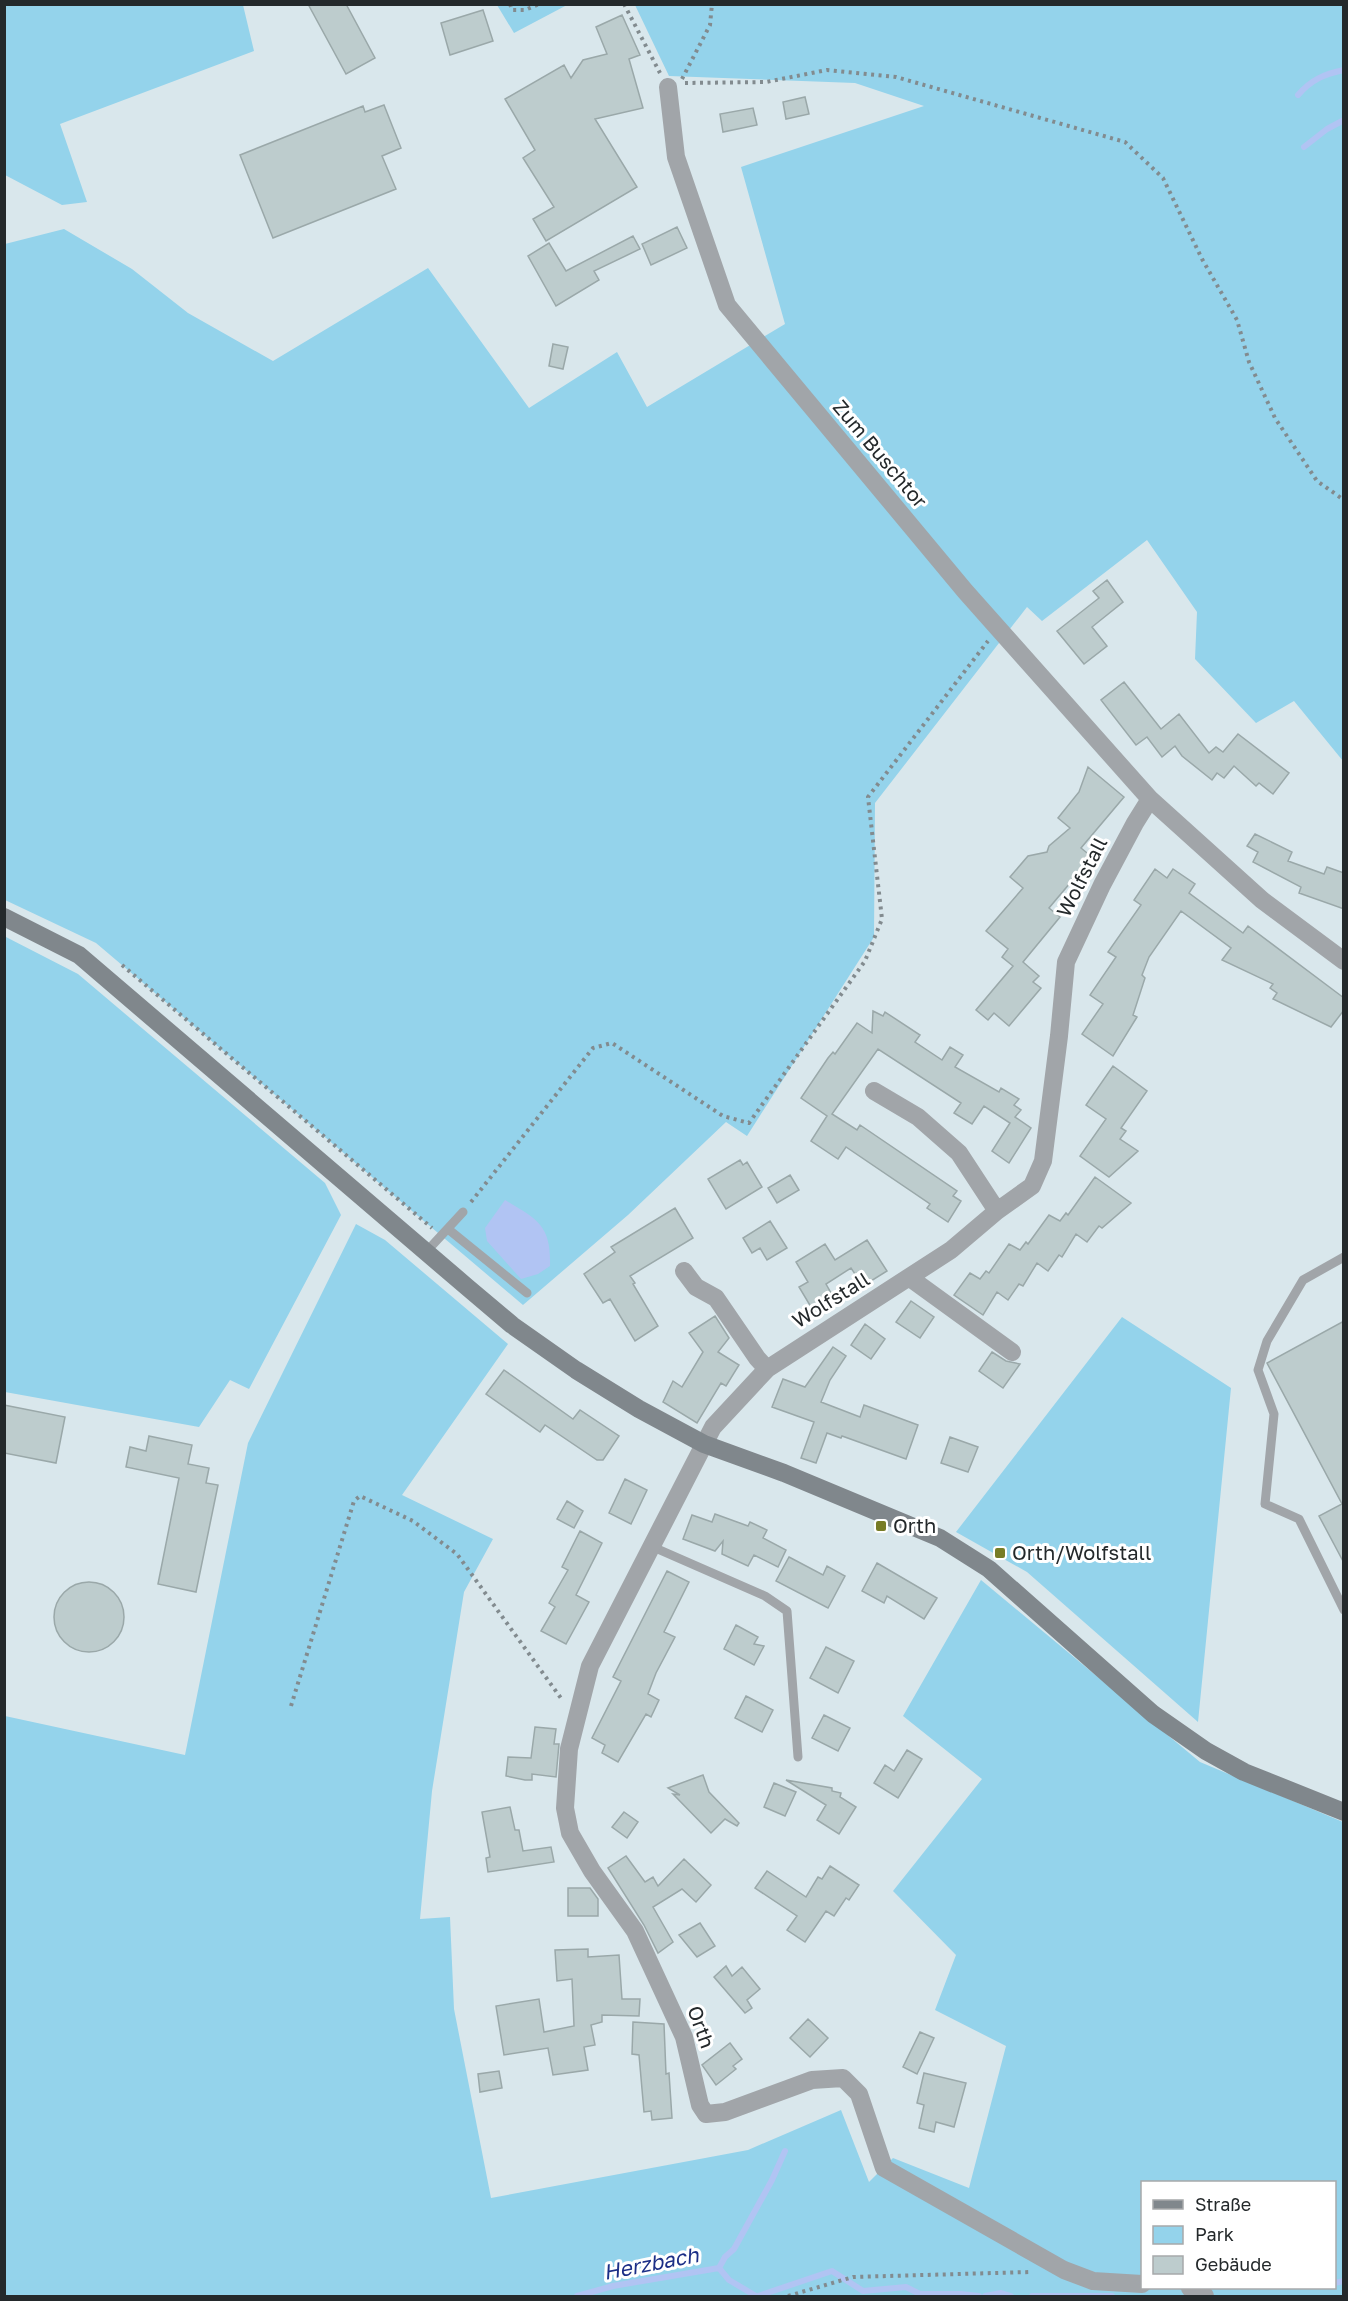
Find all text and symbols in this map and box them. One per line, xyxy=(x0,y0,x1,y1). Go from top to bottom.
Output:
street label: Zum Buschtor xyxy=(829,395,933,512)
street label: Wolfstall xyxy=(1051,833,1111,920)
street label: Wolfstall xyxy=(787,1266,873,1332)
place label: Orth xyxy=(893,1513,936,1537)
marker: Orth xyxy=(874,1519,888,1533)
place label: Orth/Wolfstall xyxy=(1012,1540,1151,1564)
marker: Orth/Wolfstall xyxy=(993,1546,1007,1560)
street label: Orth xyxy=(683,2002,721,2051)
legend xyxy=(1141,2181,1336,2289)
text: Straße xyxy=(1195,2193,1251,2215)
text: Park xyxy=(1195,2223,1234,2245)
water label: Herzbach xyxy=(601,2241,702,2285)
text: Gebäude xyxy=(1195,2253,1272,2275)

